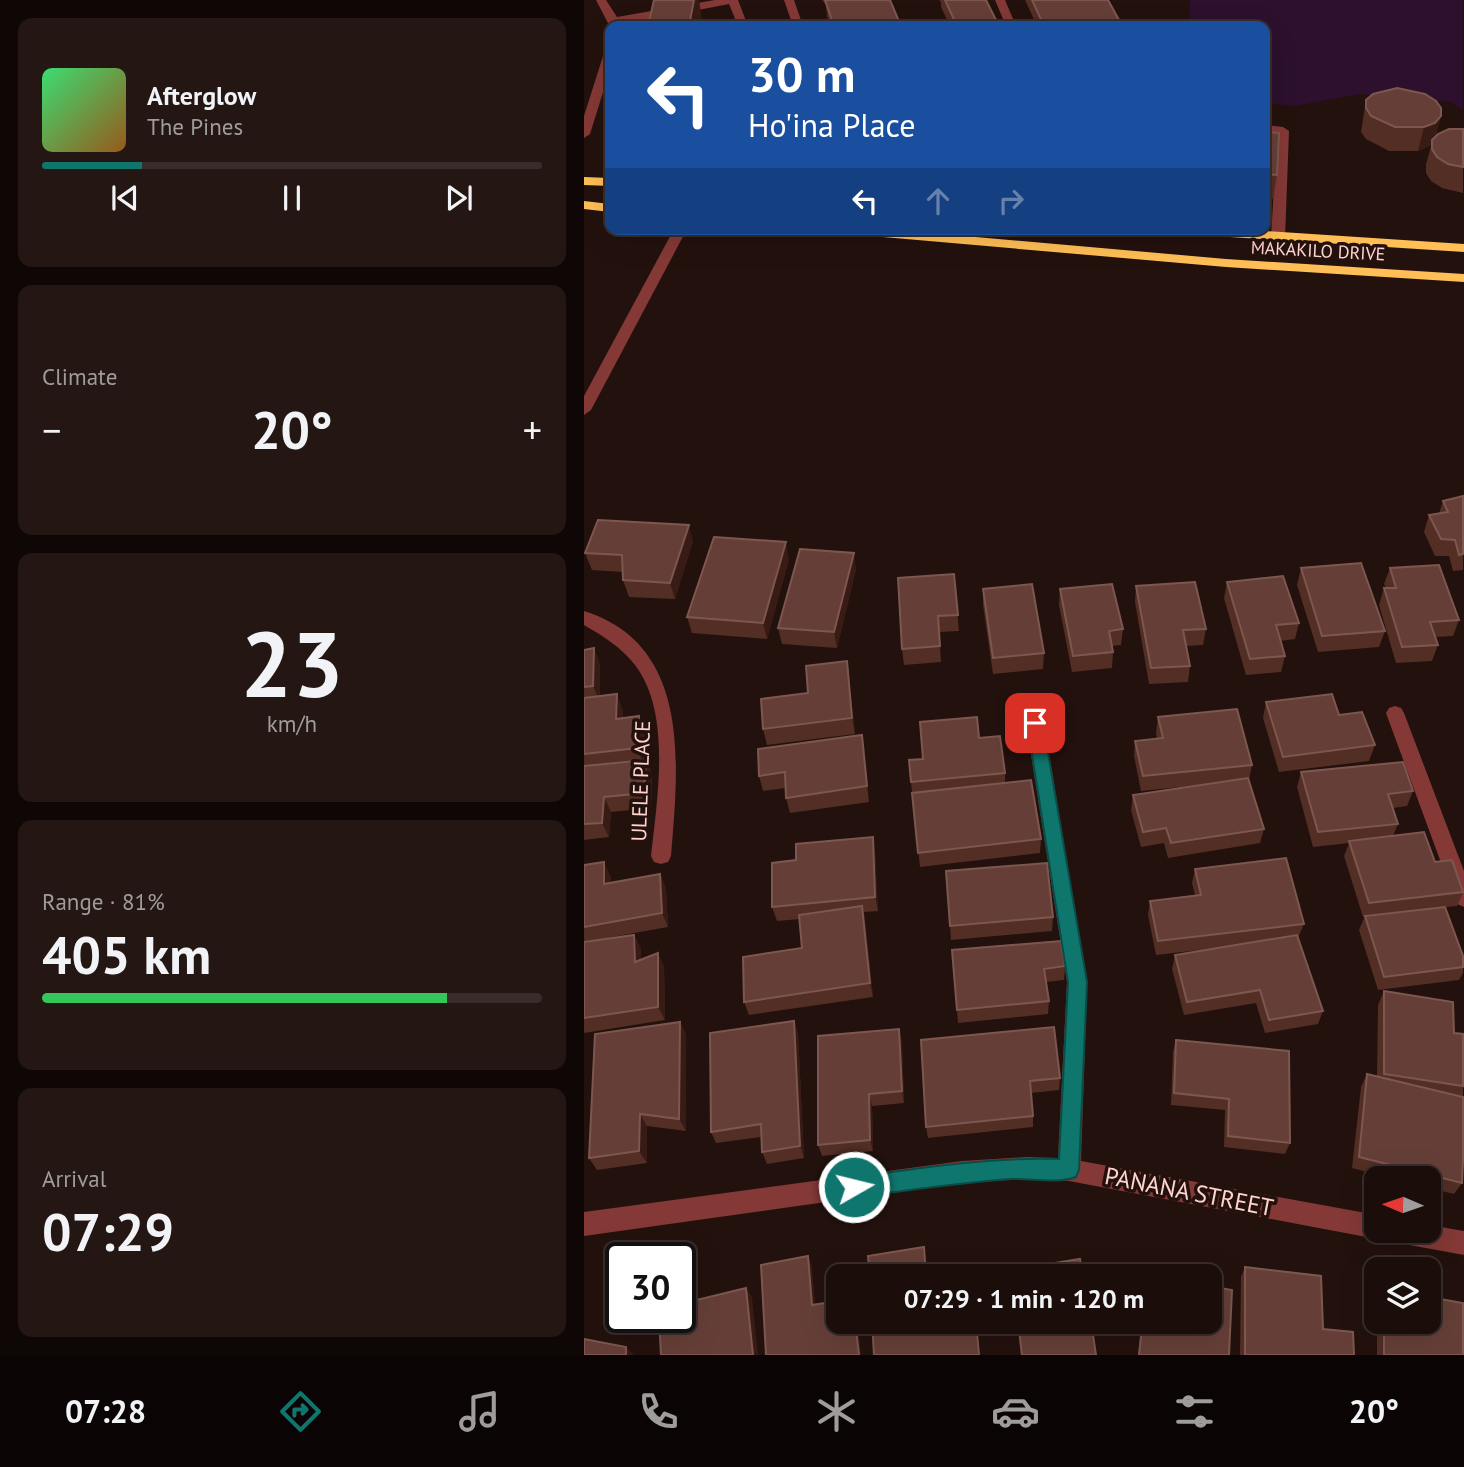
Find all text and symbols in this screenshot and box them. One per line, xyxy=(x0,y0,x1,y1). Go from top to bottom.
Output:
text: 30 m xyxy=(748,42,855,106)
icon: left xyxy=(633,49,724,140)
text: Afterglow xyxy=(147,79,256,112)
text: Ho'ina Place xyxy=(748,104,916,146)
text: The Pines xyxy=(147,112,243,141)
icon: previous xyxy=(106,179,144,217)
icon: pause xyxy=(273,179,311,217)
icon: next xyxy=(440,179,478,217)
icon: left xyxy=(846,182,884,220)
icon: ahead xyxy=(919,182,957,220)
icon: right xyxy=(992,182,1030,220)
street label: MAKAKILO DRIVE xyxy=(1250,235,1386,266)
text: Climate xyxy=(42,362,117,391)
text: 20° xyxy=(251,396,333,463)
text: − xyxy=(42,405,61,454)
text: + xyxy=(523,405,542,454)
text: 23 xyxy=(240,604,344,722)
pin xyxy=(1005,693,1065,753)
icon: arrive xyxy=(1016,704,1054,742)
text: km/h xyxy=(267,709,317,738)
street label: ULELE PLACE xyxy=(625,720,656,842)
text: Range · 81% xyxy=(42,887,165,916)
text: 405 km xyxy=(42,921,211,988)
position arrow xyxy=(817,1150,891,1224)
street label: PANANA STREET xyxy=(1102,1160,1276,1223)
text: Arrival xyxy=(42,1164,106,1193)
north arrow xyxy=(1364,1166,1442,1242)
map controls xyxy=(1364,1166,1441,1334)
text: 07:29 xyxy=(42,1198,174,1265)
speed limit sign: 30 xyxy=(605,1242,696,1333)
button: layers xyxy=(1364,1257,1441,1334)
text: 07:29 · 1 min · 120 m xyxy=(904,1282,1144,1315)
icon: directions xyxy=(276,1387,325,1436)
icon: music xyxy=(455,1387,504,1436)
icon: phone xyxy=(634,1387,683,1436)
icon: climate xyxy=(812,1387,861,1436)
icon: car xyxy=(991,1387,1040,1436)
icon: filters xyxy=(1170,1387,1219,1436)
text: 07:28 xyxy=(65,1390,146,1432)
text: 20° xyxy=(1349,1390,1399,1432)

